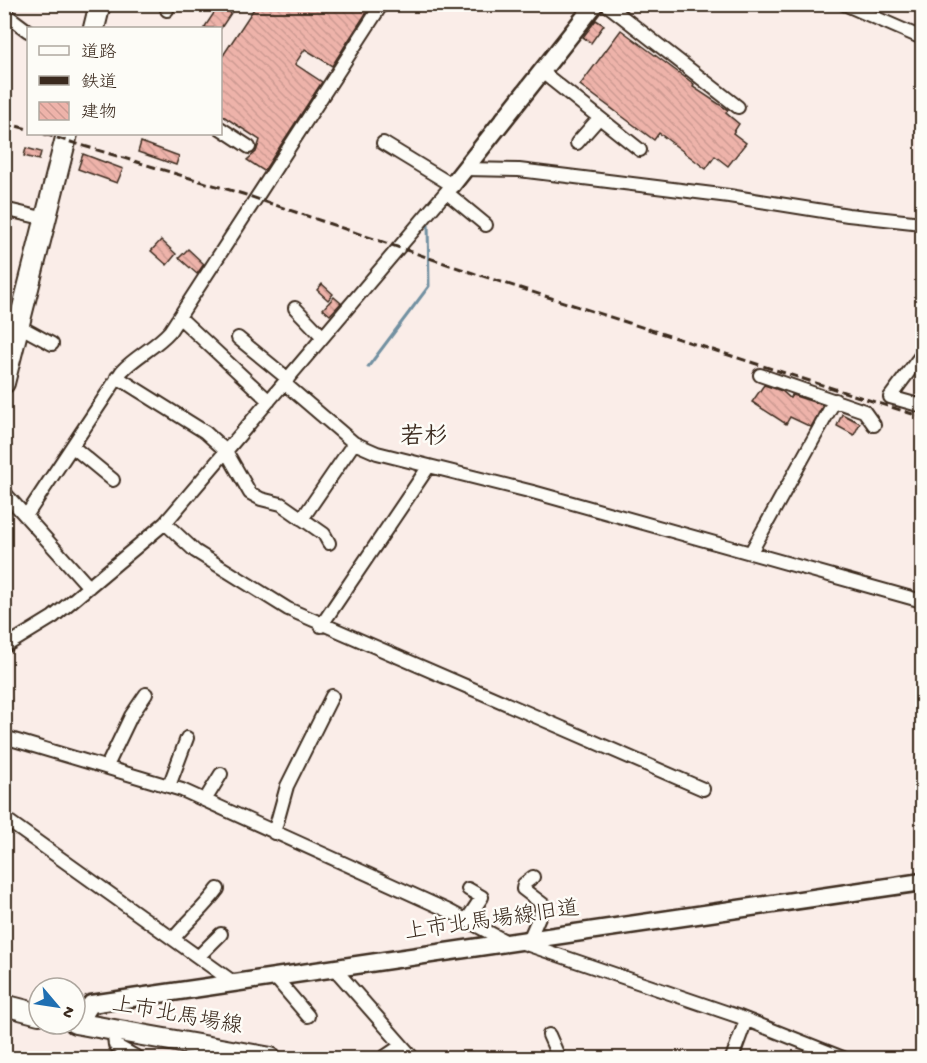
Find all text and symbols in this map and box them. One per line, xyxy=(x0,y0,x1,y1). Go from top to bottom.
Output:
legend xyxy=(27,27,222,135)
text: 道路 xyxy=(81,42,117,64)
text: 鉄道 xyxy=(81,72,117,94)
text: 建物 xyxy=(81,102,117,124)
district label: 若杉 xyxy=(400,423,448,453)
street label: 上市北馬場線旧道 xyxy=(403,896,581,947)
north arrow xyxy=(27,976,87,1036)
street label: 上市北馬場線 xyxy=(110,992,244,1041)
text: N xyxy=(56,1002,78,1021)

